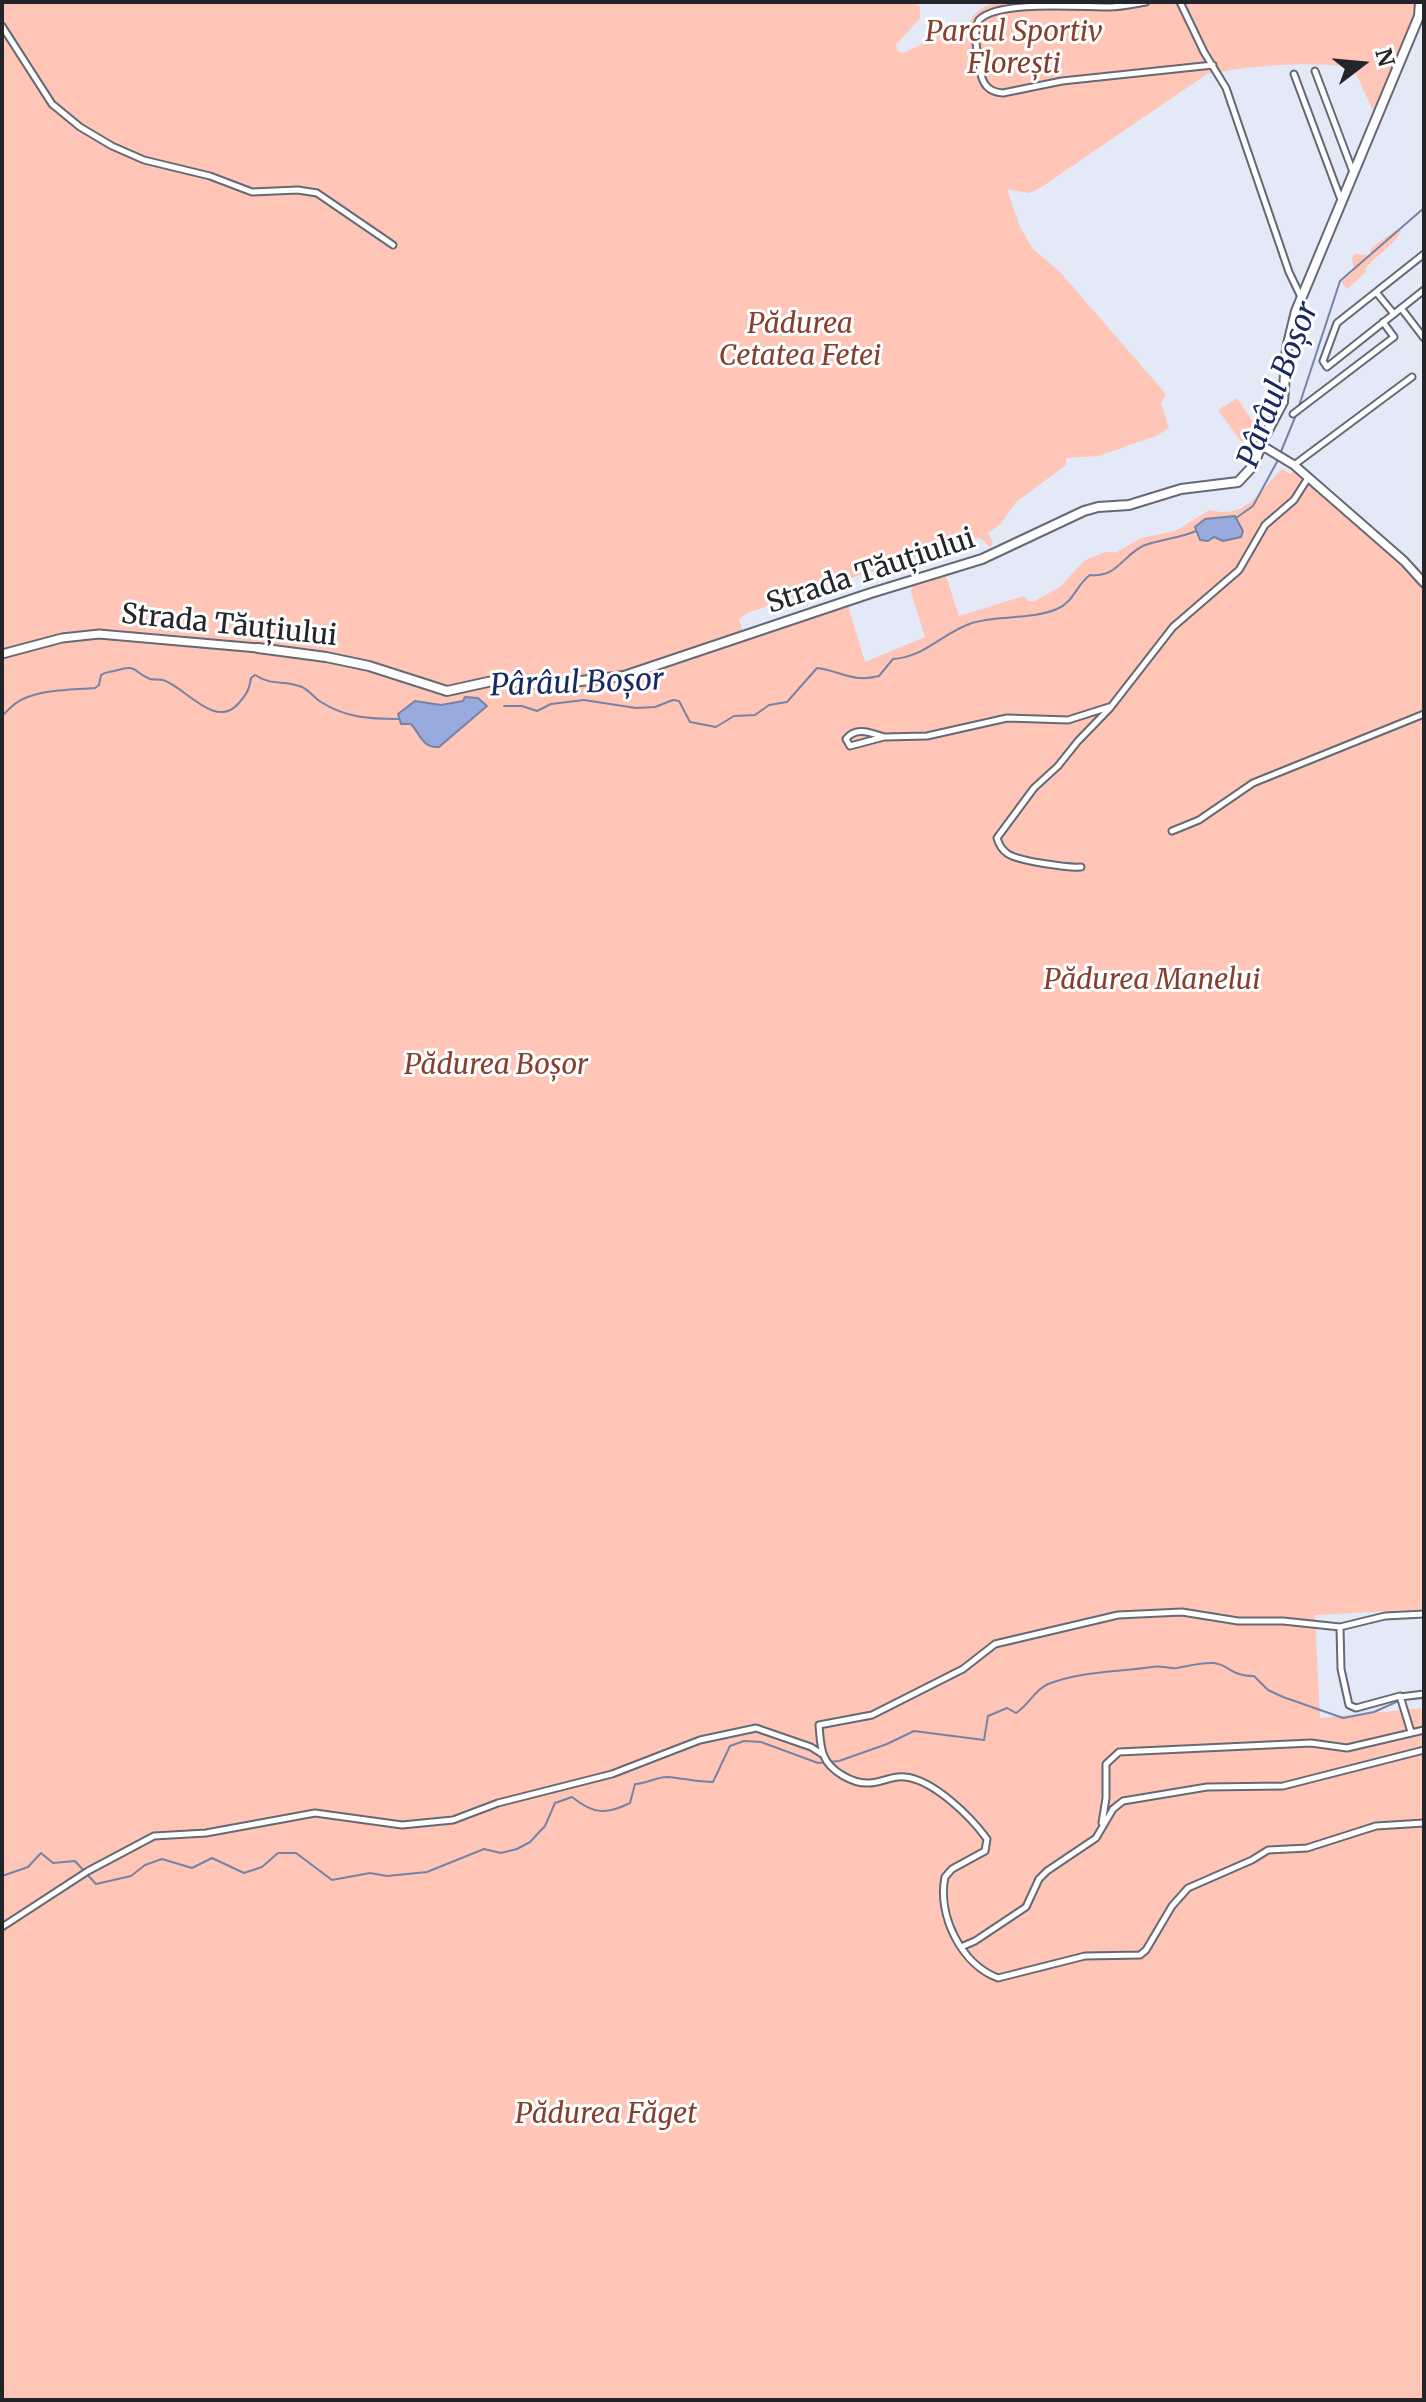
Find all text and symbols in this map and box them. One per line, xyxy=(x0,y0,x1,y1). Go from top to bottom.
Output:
park label: Parcul Sportiv Florești xyxy=(925,16,1103,82)
north arrow xyxy=(1322,24,1402,104)
text: N xyxy=(1369,45,1401,70)
water label: Pârâul Boșor xyxy=(1231,297,1327,473)
park label: Pădurea Cetatea Fetei xyxy=(719,308,881,374)
street label: Strada Tăuțiului xyxy=(763,522,979,622)
street label: Strada Tăuțiului xyxy=(119,598,339,654)
water label: Pârâul Boșor xyxy=(490,663,664,705)
park label: Pădurea Manelui xyxy=(1044,964,1260,998)
park label: Pădurea Boșor xyxy=(404,1049,588,1083)
park label: Pădurea Făget xyxy=(515,2098,697,2132)

